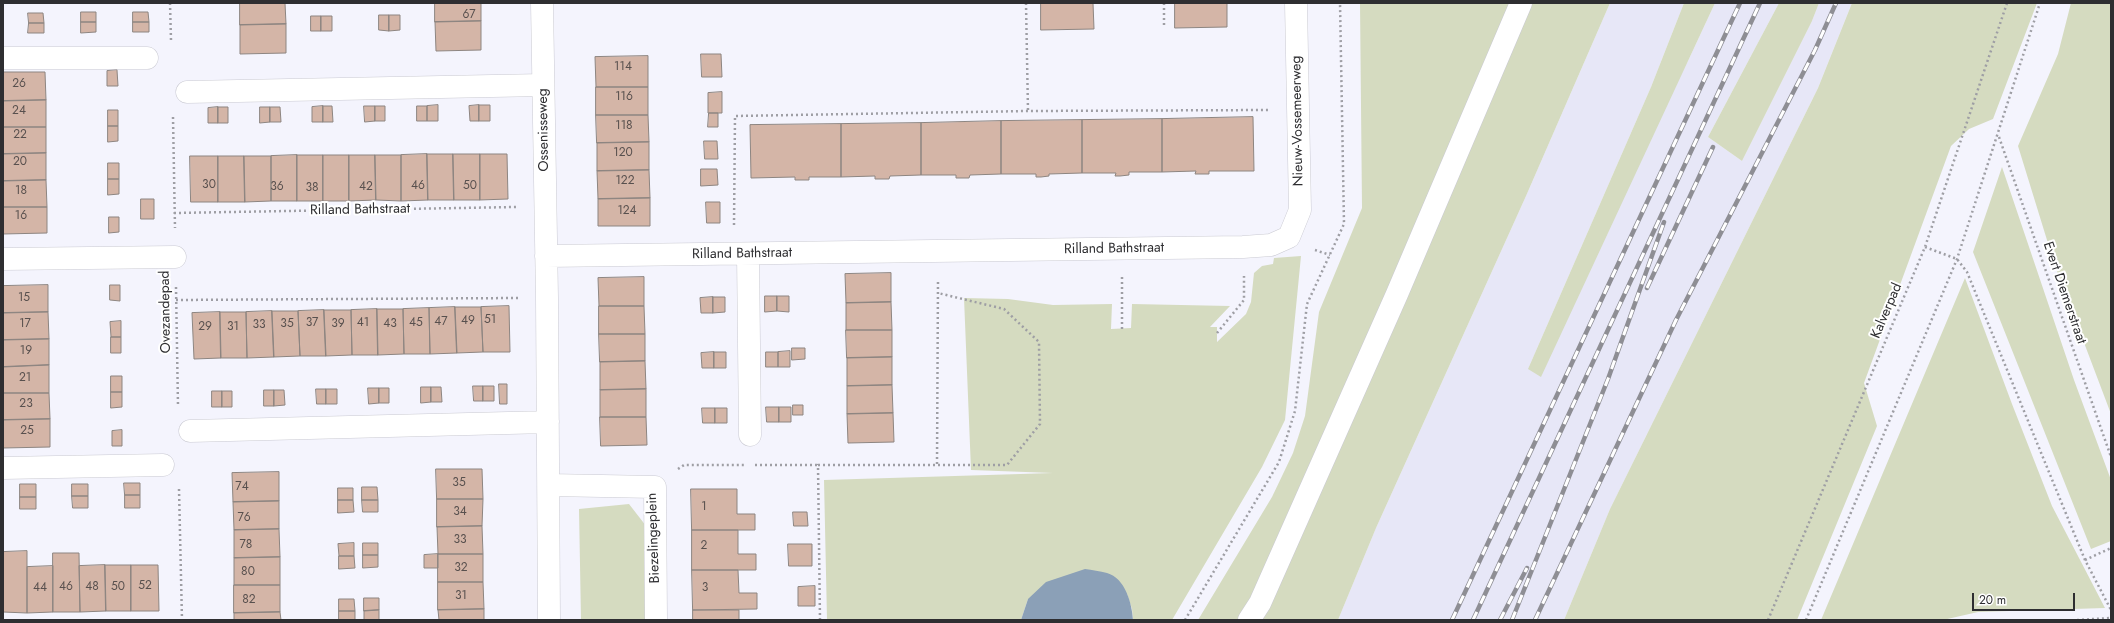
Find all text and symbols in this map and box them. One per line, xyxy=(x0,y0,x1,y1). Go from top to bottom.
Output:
house number: 67 xyxy=(462,8,476,22)
street label: Nieuw-Vossemeerweg xyxy=(1288,55,1308,187)
house number: 114 xyxy=(614,60,632,74)
house number: 26 xyxy=(12,77,26,91)
street label: Ossenisseweg xyxy=(535,88,553,172)
house number: 116 xyxy=(615,90,633,104)
house number: 24 xyxy=(12,104,26,118)
house number: 118 xyxy=(615,119,633,133)
house number: 22 xyxy=(13,128,27,142)
house number: 120 xyxy=(613,146,633,160)
house number: 20 xyxy=(13,155,27,169)
house number: 122 xyxy=(615,174,635,188)
house number: 30 xyxy=(202,178,216,192)
house number: 46 xyxy=(411,179,425,193)
house number: 50 xyxy=(463,179,477,193)
house number: 36 xyxy=(270,180,284,194)
house number: 42 xyxy=(359,180,373,194)
house number: 38 xyxy=(305,181,319,195)
house number: 18 xyxy=(15,184,27,198)
street label: Rilland Bathstraat xyxy=(310,201,410,219)
house number: 124 xyxy=(617,204,637,218)
house number: 16 xyxy=(15,209,27,223)
street label: Rilland Bathstraat xyxy=(1064,240,1164,258)
street label: Evert Diemerstraat xyxy=(2039,240,2089,346)
street label: Rilland Bathstraat xyxy=(692,245,792,263)
street label: Ovezandepad xyxy=(157,271,175,353)
street label: Kalverpad xyxy=(1868,281,1906,341)
house number: 15 xyxy=(18,291,30,305)
house number: 51 xyxy=(484,313,496,327)
house number: 49 xyxy=(461,314,475,328)
house number: 47 xyxy=(434,315,448,329)
house number: 37 xyxy=(306,316,318,330)
house number: 41 xyxy=(357,316,369,330)
house number: 45 xyxy=(409,316,423,330)
house number: 17 xyxy=(19,317,31,331)
house number: 35 xyxy=(280,317,294,331)
house number: 39 xyxy=(331,317,345,331)
house number: 43 xyxy=(383,317,397,331)
house number: 33 xyxy=(252,318,266,332)
house number: 29 xyxy=(198,320,212,334)
house number: 31 xyxy=(227,320,239,334)
house number: 19 xyxy=(20,344,32,358)
house number: 21 xyxy=(19,371,31,385)
house number: 23 xyxy=(19,397,33,411)
house number: 25 xyxy=(20,424,34,438)
house number: 35 xyxy=(452,476,466,490)
house number: 74 xyxy=(235,480,249,494)
street label: Biezelingeplein xyxy=(644,492,664,584)
house number: 1 xyxy=(701,500,707,514)
house number: 34 xyxy=(453,505,467,519)
house number: 76 xyxy=(237,511,251,525)
house number: 33 xyxy=(453,533,467,547)
house number: 78 xyxy=(240,538,252,552)
house number: 2 xyxy=(701,539,707,553)
house number: 32 xyxy=(454,561,468,575)
house number: 80 xyxy=(241,565,255,579)
house number: 52 xyxy=(138,579,152,593)
house number: 46 xyxy=(59,580,73,594)
house number: 48 xyxy=(85,580,99,594)
house number: 50 xyxy=(111,580,125,594)
house number: 44 xyxy=(33,581,47,595)
house number: 3 xyxy=(702,581,708,595)
scale bar xyxy=(1974,585,2077,611)
house number: 31 xyxy=(455,589,467,603)
text: 20 m xyxy=(1979,591,2006,609)
house number: 82 xyxy=(242,593,256,607)

